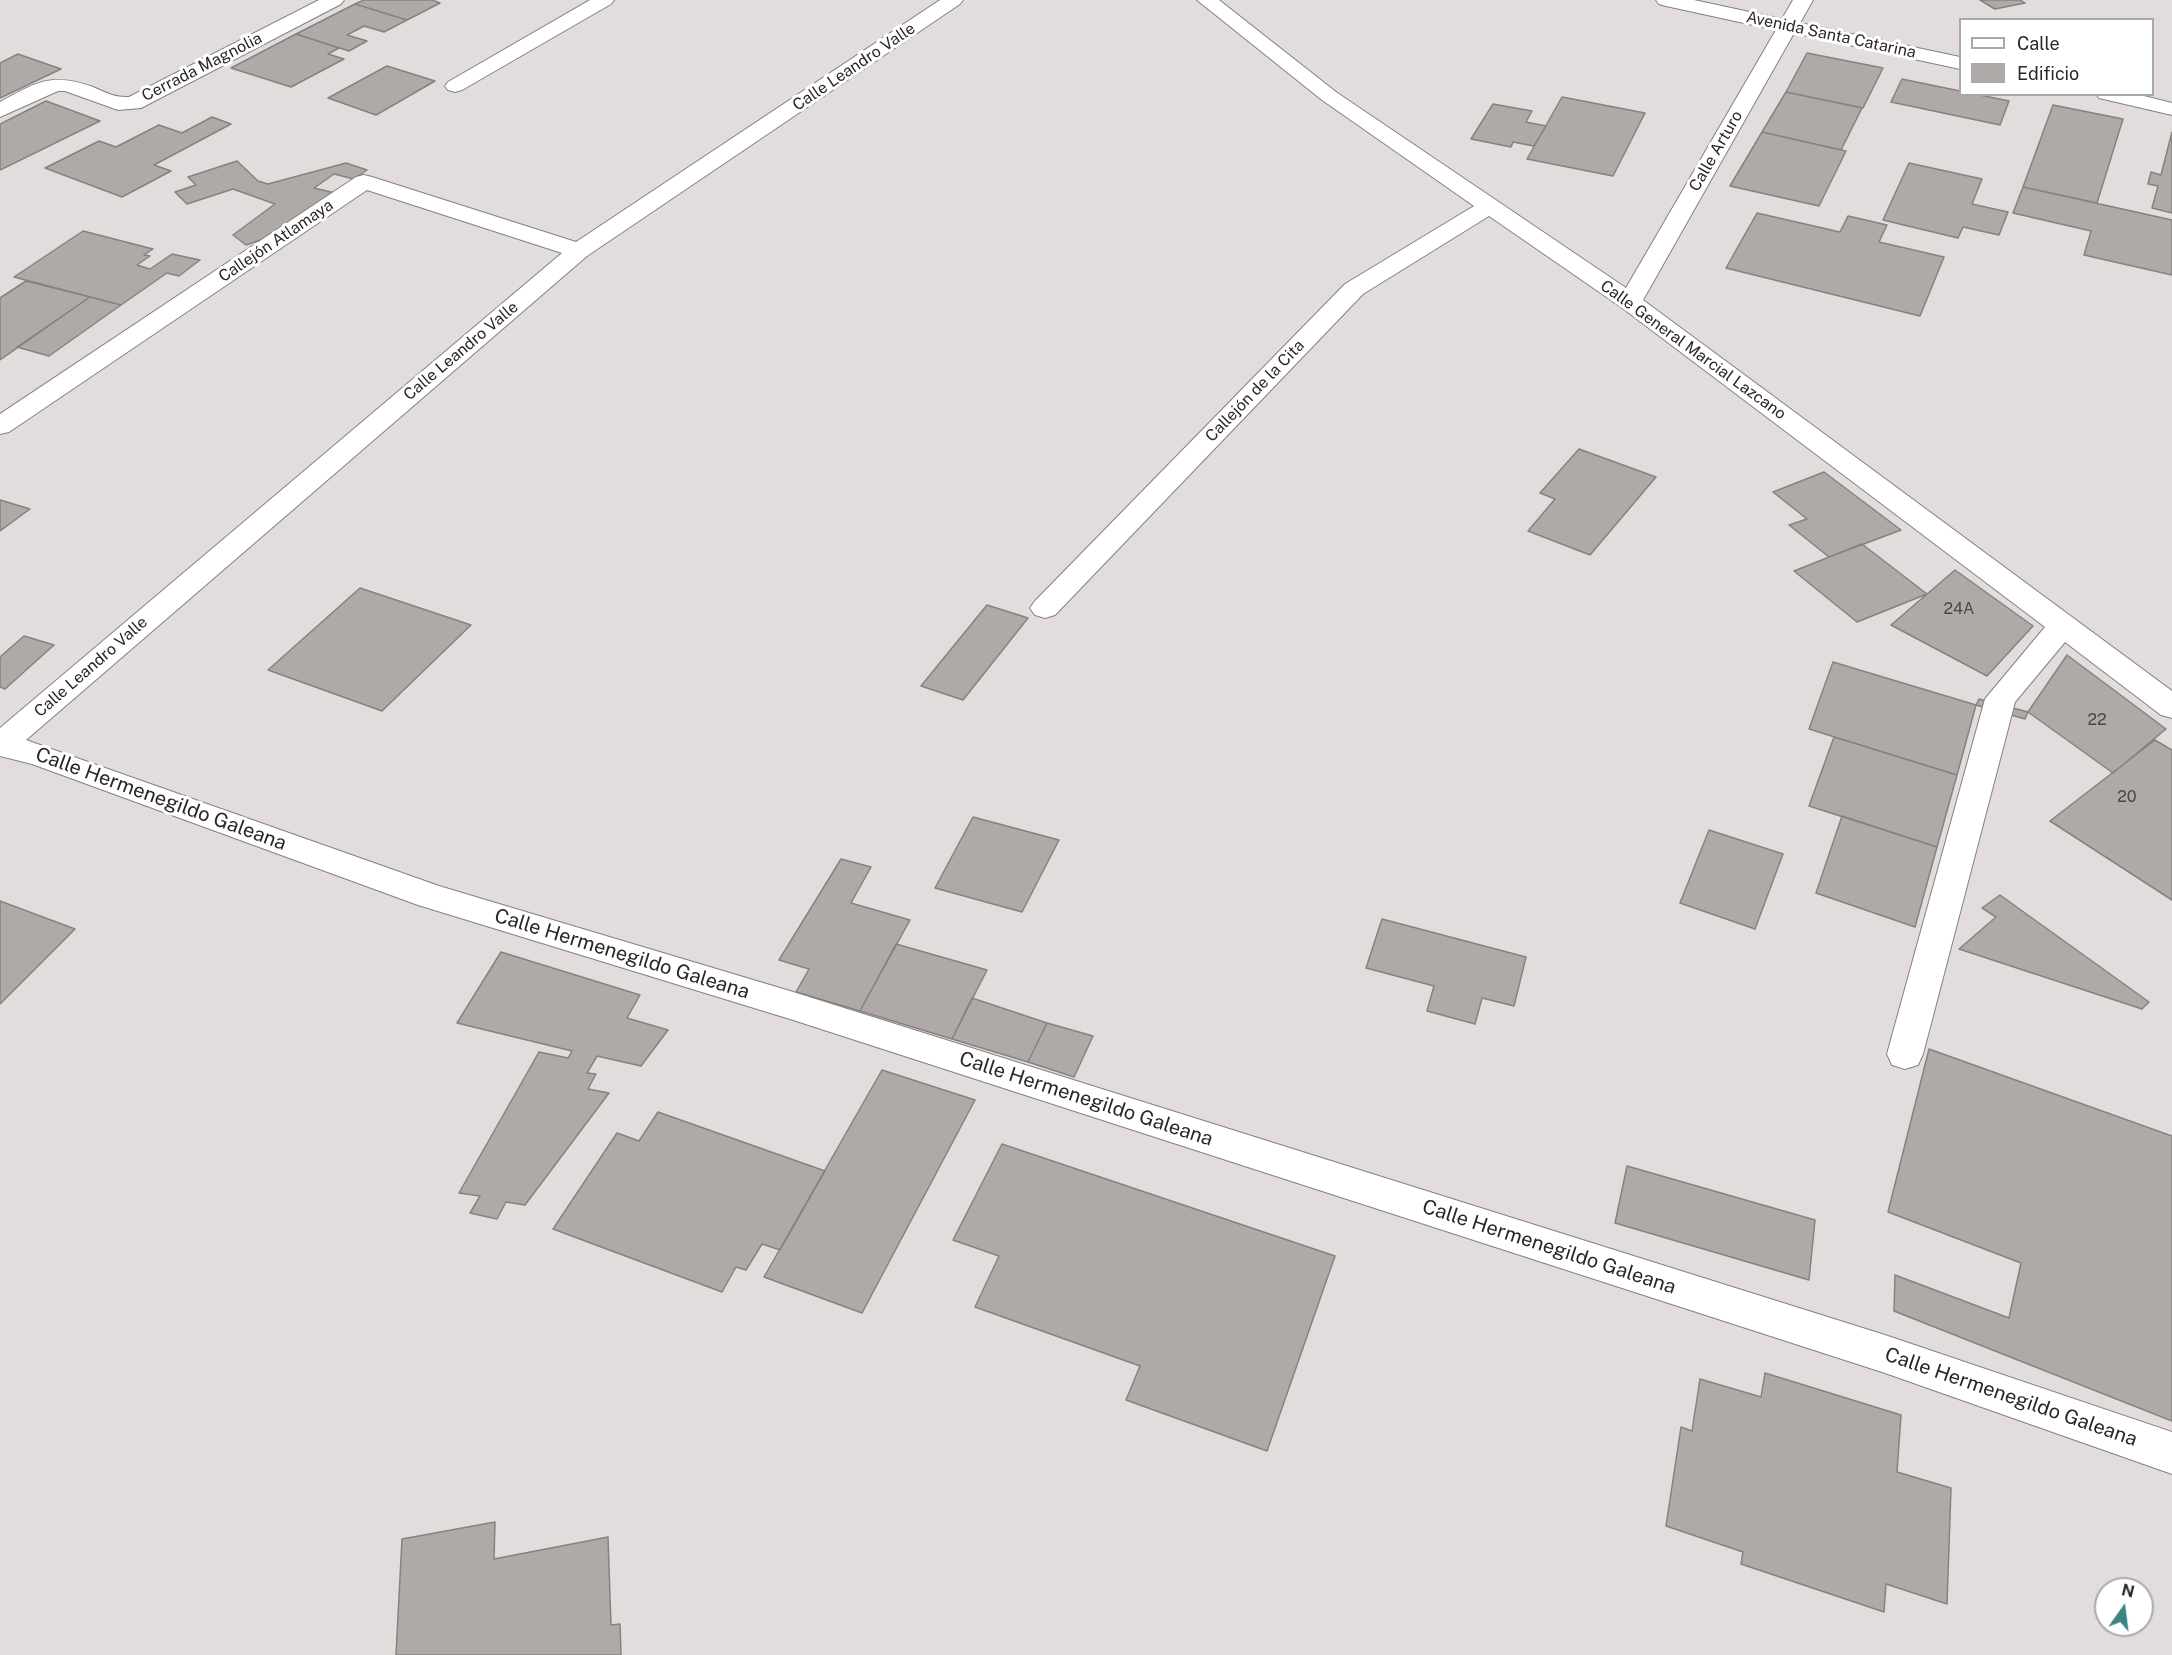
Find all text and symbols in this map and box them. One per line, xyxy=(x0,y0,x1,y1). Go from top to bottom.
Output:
street label: Avenida Santa Catarina xyxy=(1744,8,1918,62)
legend xyxy=(1959,18,2154,96)
street label: Calle Leandro Valle xyxy=(789,19,919,115)
street label: Cerrada Magnolia xyxy=(139,28,265,106)
text: Calle xyxy=(2017,33,2060,54)
text: Edificio xyxy=(2017,63,2079,84)
street label: Calle Arturo xyxy=(1685,107,1747,195)
street label: Callejón Atlamaya xyxy=(215,196,337,286)
street label: Calle General Marcial Lazcano xyxy=(1596,276,1790,424)
street label: Calle Leandro Valle xyxy=(400,298,522,404)
street label: Callejón de la Cita xyxy=(1201,336,1309,446)
house number: 24A xyxy=(1944,599,1974,619)
street label: Calle Leandro Valle xyxy=(31,613,151,721)
house number: 22 xyxy=(2087,710,2107,730)
street label: Calle Hermenegildo Galeana xyxy=(32,742,290,856)
house number: 20 xyxy=(2117,787,2137,807)
street label: Calle Hermenegildo Galeana xyxy=(492,904,752,1004)
street label: Calle Hermenegildo Galeana xyxy=(956,1047,1216,1151)
street label: Calle Hermenegildo Galeana xyxy=(1419,1195,1679,1299)
street label: Calle Hermenegildo Galeana xyxy=(1882,1342,2140,1452)
north arrow xyxy=(2094,1577,2154,1637)
text: N xyxy=(2120,1580,2136,1602)

